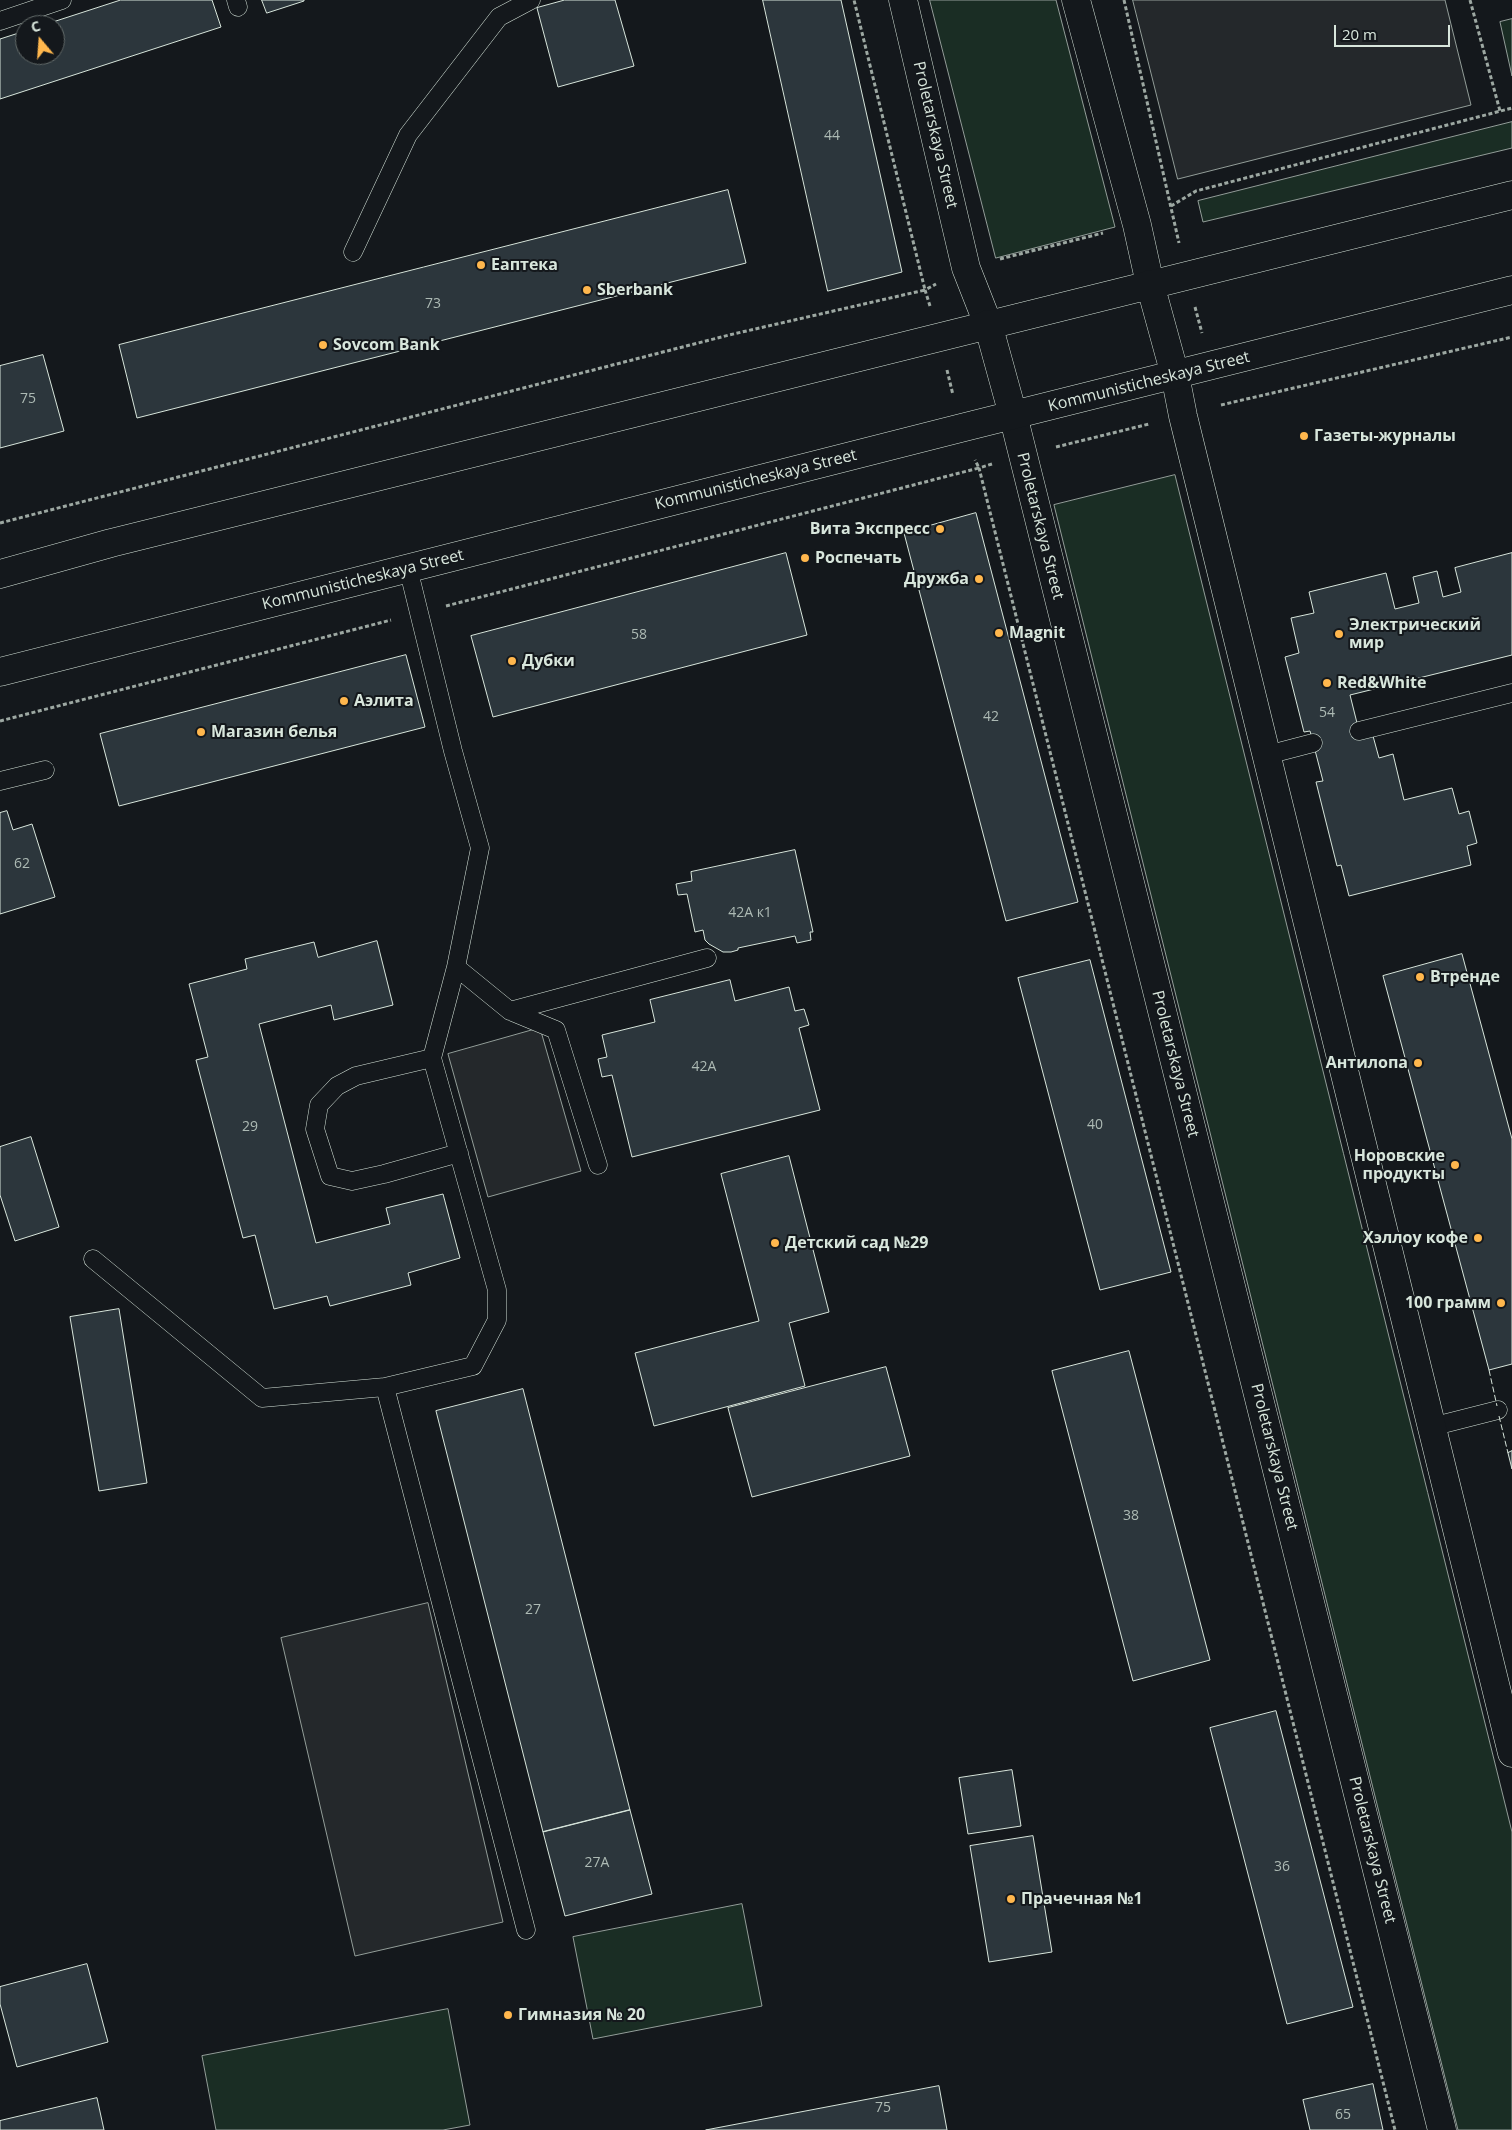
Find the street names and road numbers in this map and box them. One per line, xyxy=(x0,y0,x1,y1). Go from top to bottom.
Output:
street label: Proletarskaya Street xyxy=(909,59,961,211)
street label: Kommunisticheskaya Street xyxy=(1046,348,1252,416)
street label: Kommunisticheskaya Street xyxy=(653,446,859,514)
street label: Proletarskaya Street xyxy=(1012,451,1068,601)
street label: Kommunisticheskaya Street xyxy=(260,546,466,614)
street label: Proletarskaya Street xyxy=(1147,989,1203,1139)
street label: Proletarskaya Street xyxy=(1246,1382,1302,1532)
street label: Proletarskaya Street xyxy=(1344,1775,1400,1925)

